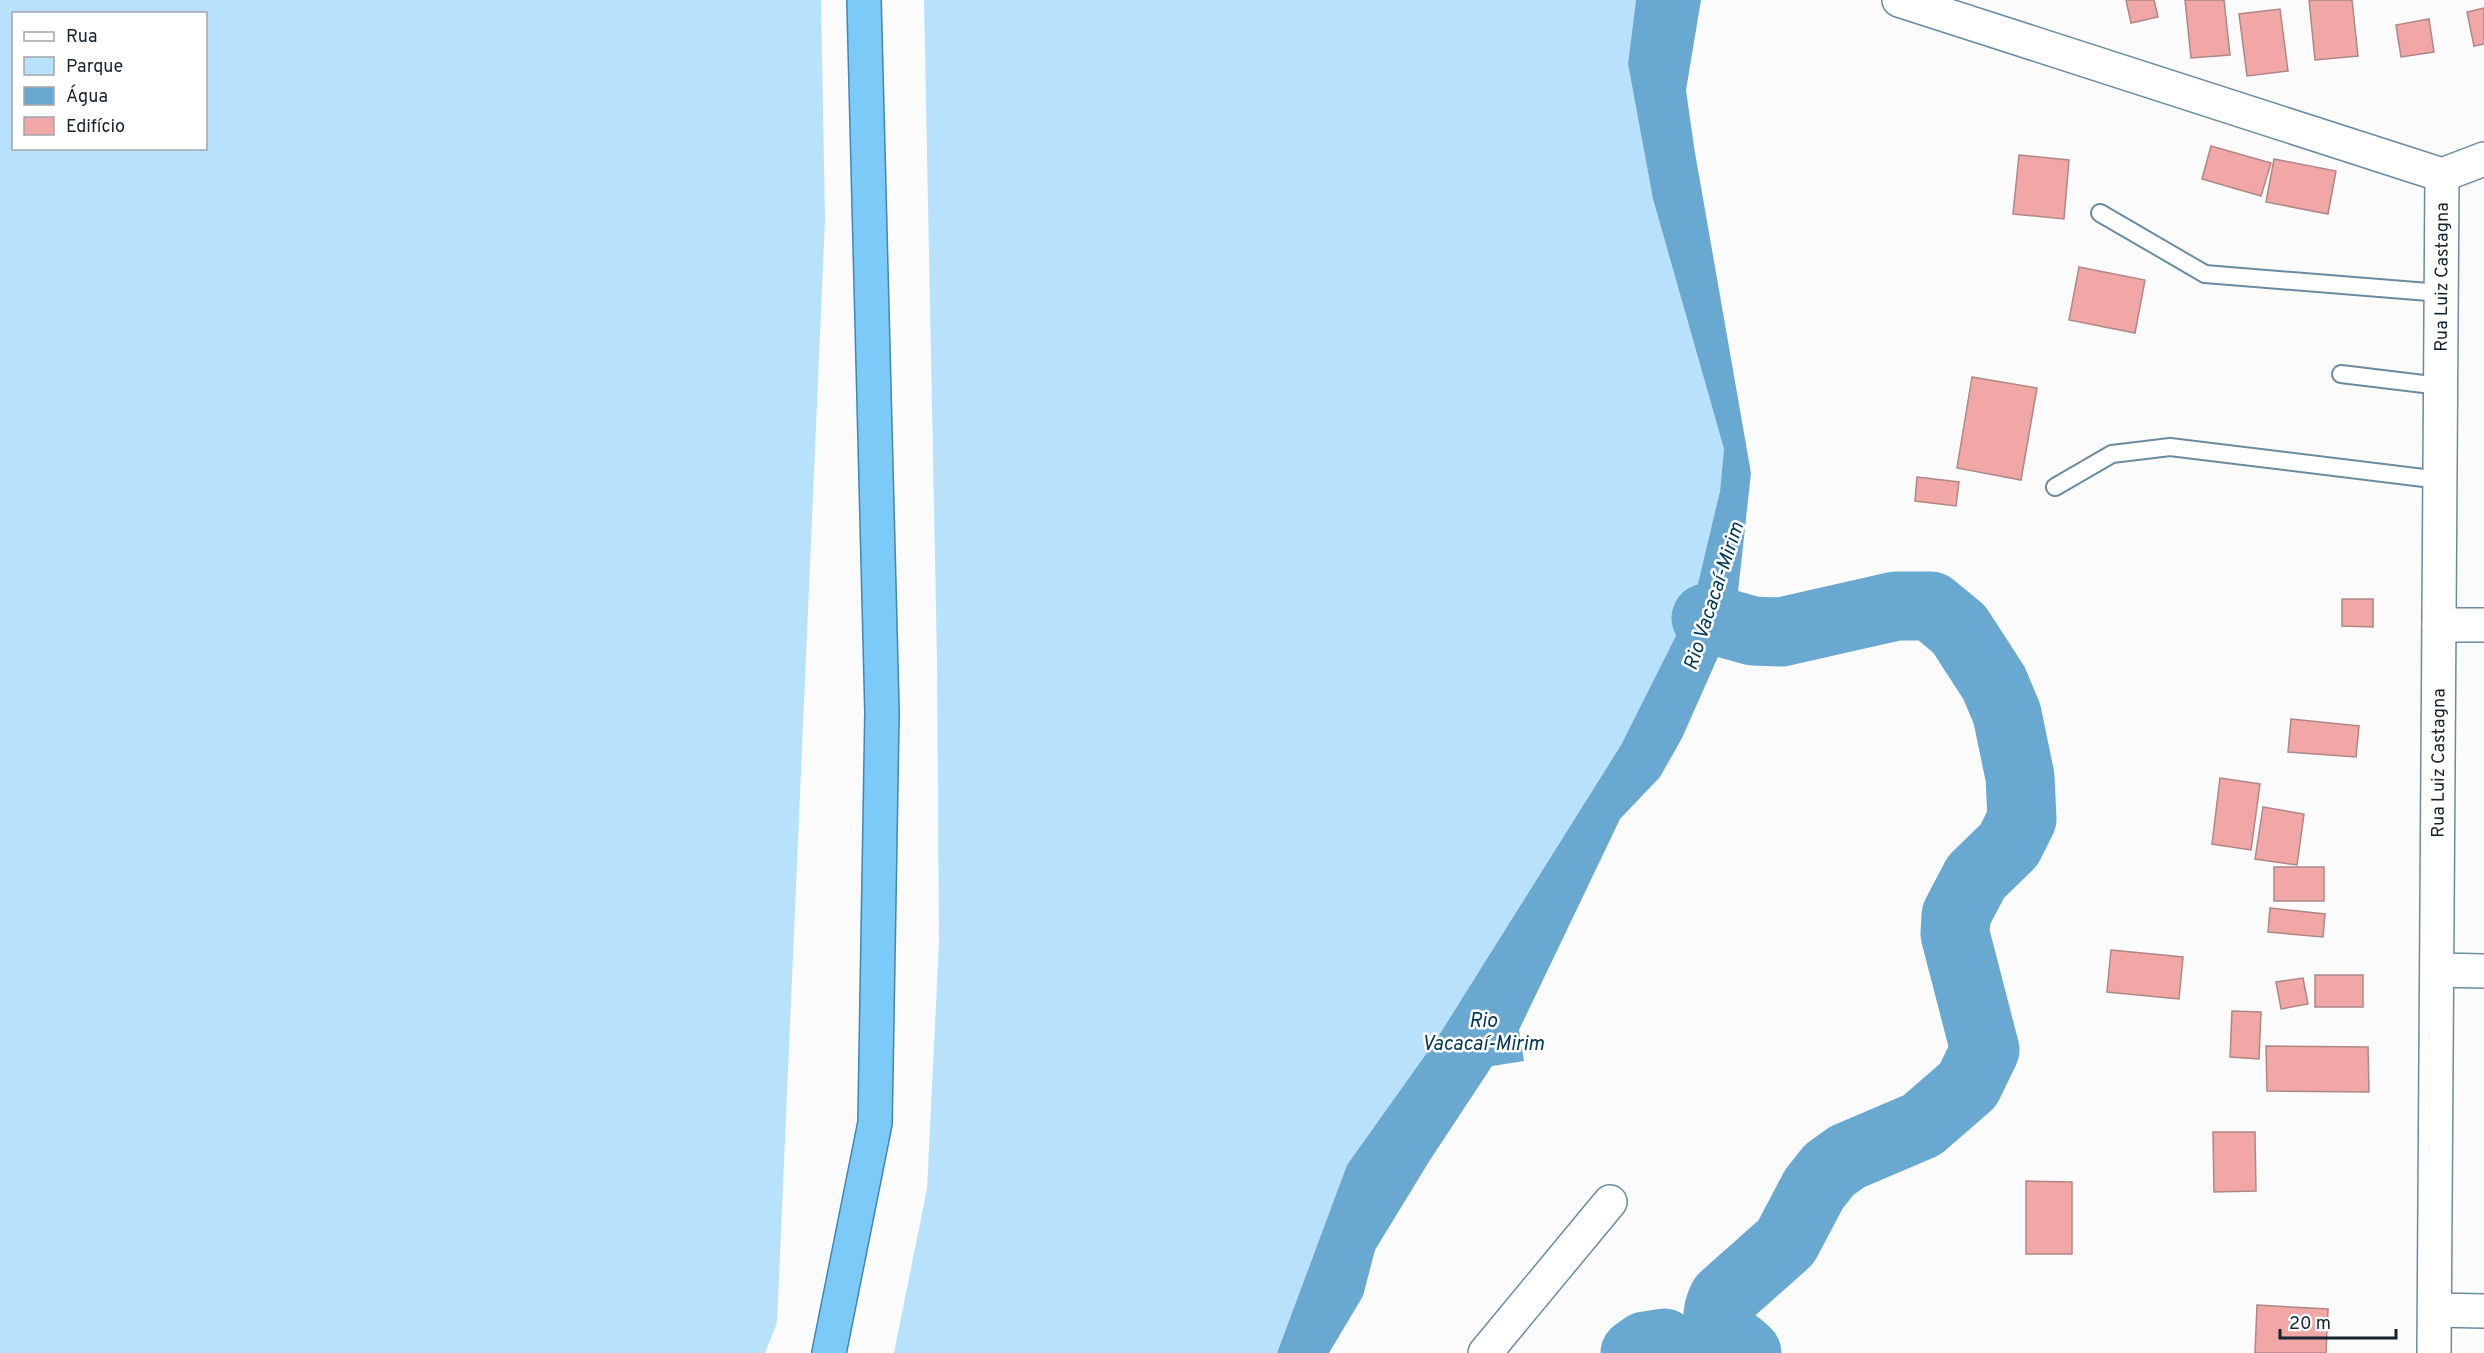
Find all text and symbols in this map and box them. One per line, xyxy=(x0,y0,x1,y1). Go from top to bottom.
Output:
legend xyxy=(12,12,207,150)
text: Rua xyxy=(66,26,97,49)
text: Parque xyxy=(66,56,123,79)
text: Água xyxy=(66,84,108,109)
text: Edifício xyxy=(66,116,125,139)
street label: Rua Luiz Castagna xyxy=(2431,202,2455,352)
water label: Rio Vacacaí-Mirim xyxy=(1679,519,1751,674)
street label: Rua Luiz Castagna xyxy=(2427,688,2452,838)
water label: Rio Vacacaí-Mirim xyxy=(1422,1009,1545,1058)
scale bar xyxy=(2280,1302,2396,1340)
text: 20 m xyxy=(2289,1313,2331,1336)

